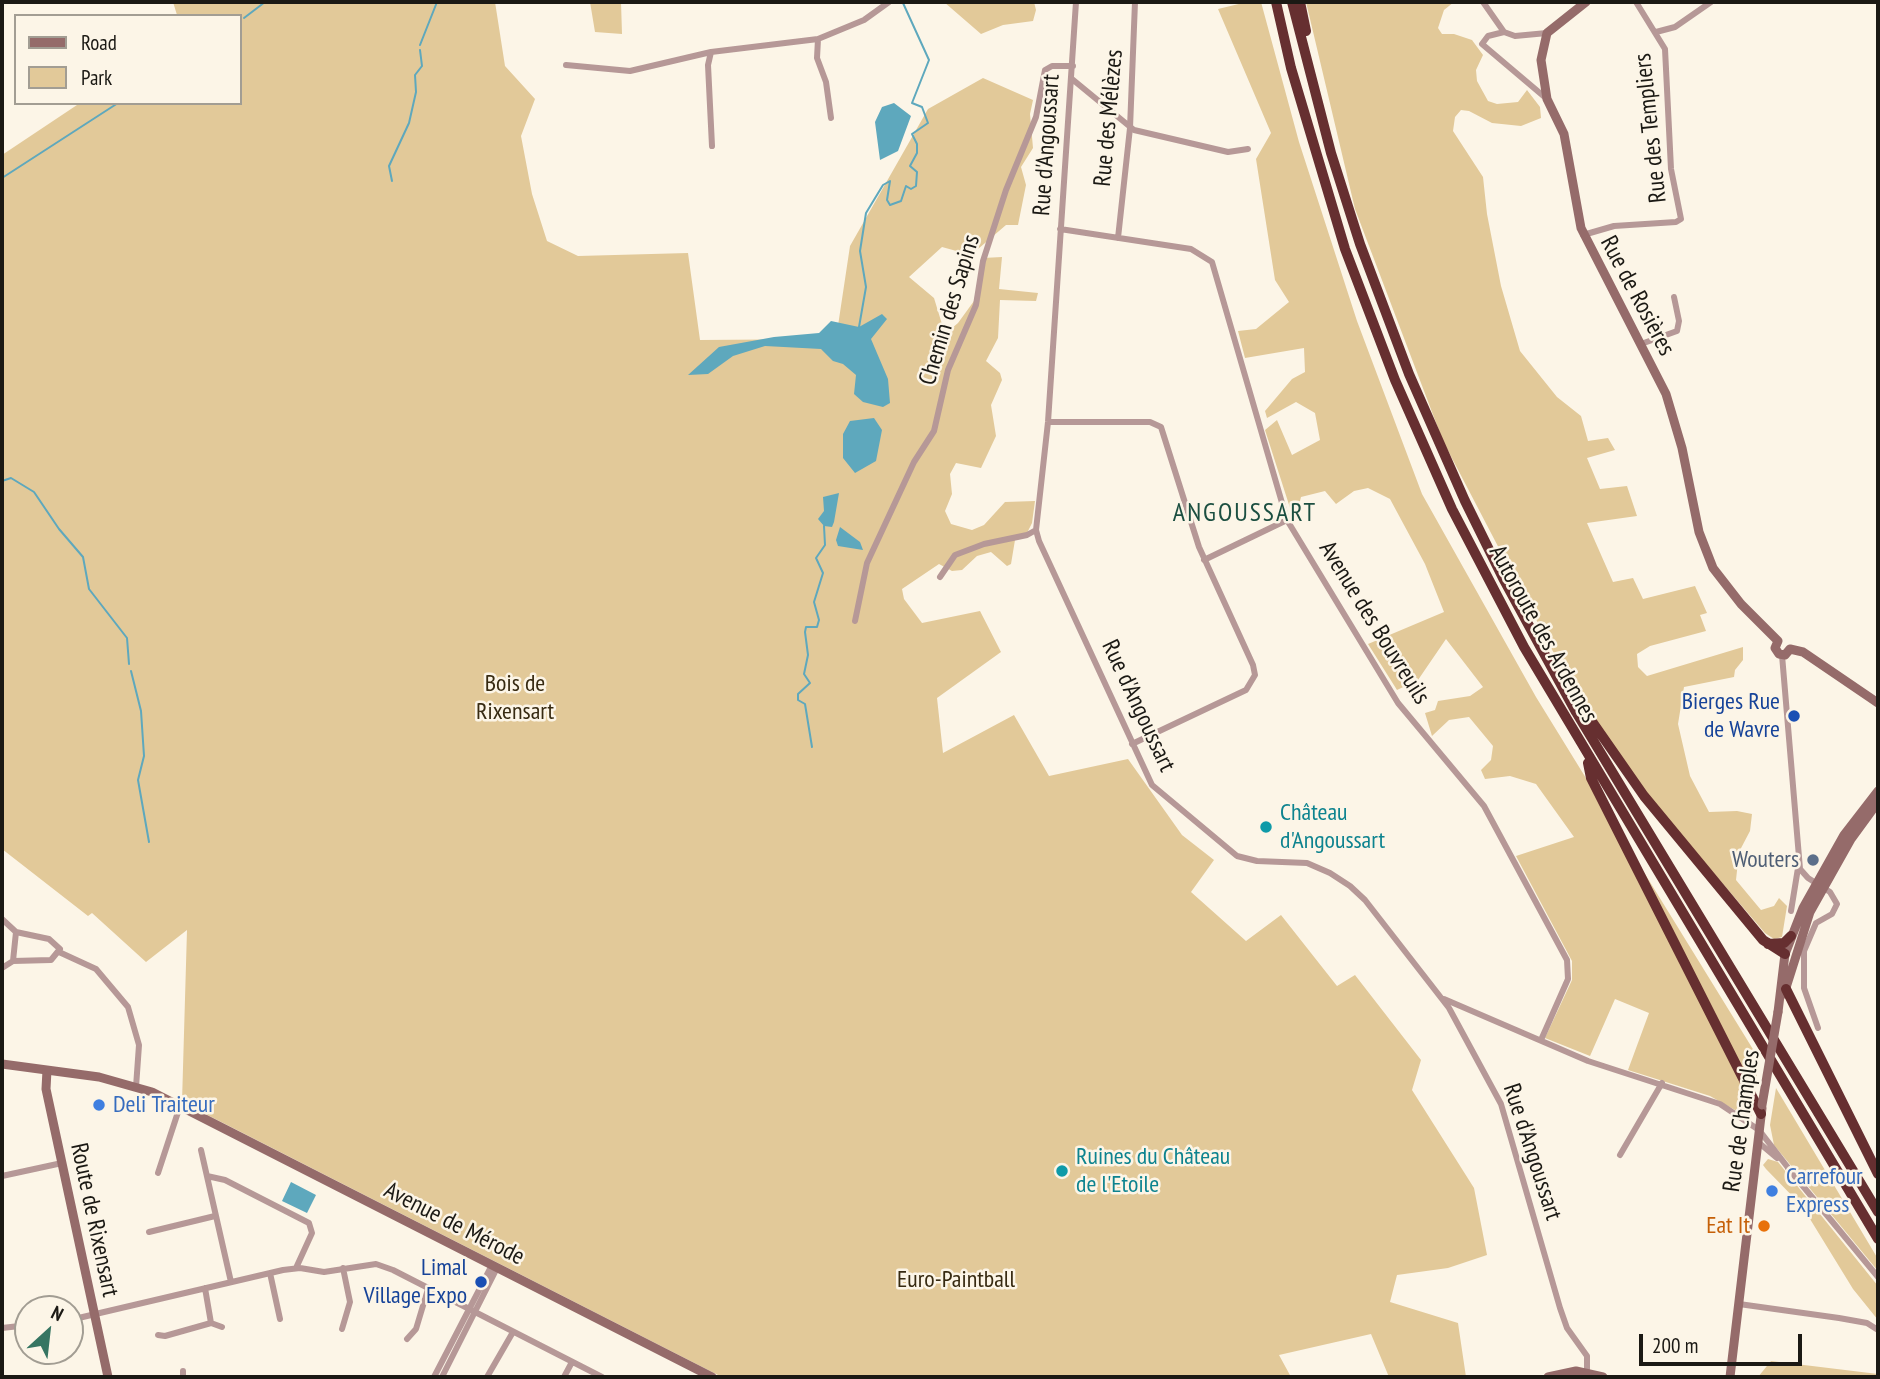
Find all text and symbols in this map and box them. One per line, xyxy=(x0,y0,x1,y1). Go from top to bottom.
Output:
legend xyxy=(14,14,242,105)
text: Road xyxy=(81,29,117,56)
street label: Rue des Mélèzes xyxy=(1089,48,1129,188)
street label: Rue des Templiers xyxy=(1629,52,1673,204)
text: Park xyxy=(81,64,112,91)
street label: Rue d'Angoussart xyxy=(1028,73,1066,217)
street label: Chemin des Sapins xyxy=(913,231,987,389)
street label: Rue de Rosières xyxy=(1594,231,1680,361)
district label: ANGOUSSART xyxy=(1174,498,1316,530)
street label: Avenue des Bouvreuils xyxy=(1312,536,1436,710)
street label: Autoroute des Ardennes xyxy=(1482,540,1604,728)
street label: Rue d'Angoussart xyxy=(1095,636,1181,776)
park label: Bois de Rixensart xyxy=(476,670,554,726)
place label: Bierges Rue de Wavre xyxy=(1682,688,1780,744)
marker: Bierges Rue de Wavre xyxy=(1786,708,1802,724)
place label: Château d'Angoussart xyxy=(1280,799,1385,855)
marker: Château d'Angoussart xyxy=(1258,819,1274,835)
place label: Wouters xyxy=(1732,846,1799,874)
marker: Wouters xyxy=(1805,852,1821,868)
street label: Rue de Champles xyxy=(1718,1048,1766,1194)
street label: Rue d'Angoussart xyxy=(1496,1080,1568,1224)
place label: Deli Traiteur xyxy=(113,1091,215,1119)
marker: Deli Traiteur xyxy=(91,1097,107,1113)
street label: Route de Rixensart xyxy=(64,1141,124,1299)
place label: Ruines du Château de l'Etoile xyxy=(1076,1143,1230,1199)
marker: Ruines du Château de l'Etoile xyxy=(1054,1163,1070,1179)
place label: Carrefour Express xyxy=(1786,1163,1863,1219)
street label: Avenue de Mérode xyxy=(379,1176,529,1272)
marker: Carrefour Express xyxy=(1764,1183,1780,1199)
place label: Eat It xyxy=(1706,1212,1750,1240)
marker: Eat It xyxy=(1756,1218,1772,1234)
place label: Limal Village Expo xyxy=(364,1254,467,1310)
park label: Euro-Paintball xyxy=(897,1266,1015,1294)
marker: Limal Village Expo xyxy=(473,1274,489,1290)
north arrow xyxy=(14,1295,84,1365)
text: N xyxy=(48,1300,68,1326)
scale bar xyxy=(1642,1320,1805,1364)
text: 200 m xyxy=(1652,1332,1698,1359)

